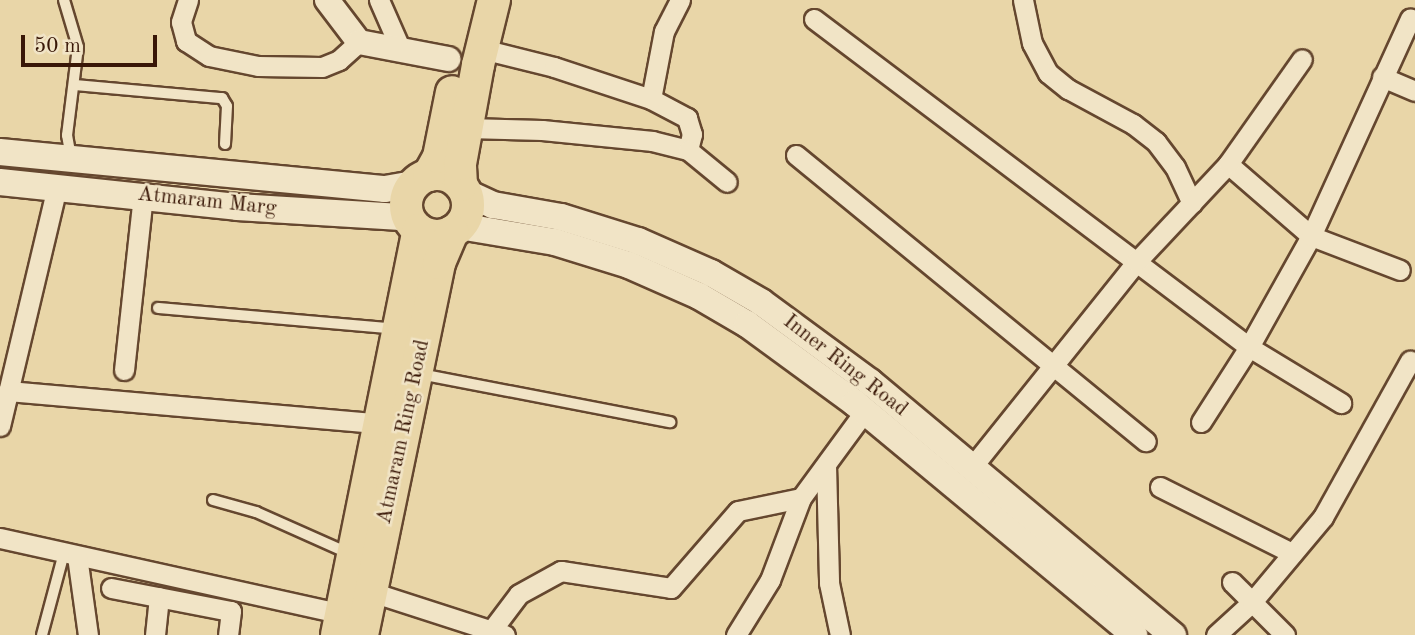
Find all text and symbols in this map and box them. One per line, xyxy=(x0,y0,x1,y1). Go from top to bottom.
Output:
scale bar xyxy=(24,21,161,65)
text: 50 m xyxy=(34,36,81,57)
street label: Atmaram Marg xyxy=(136,182,278,222)
street label: Inner Ring Road xyxy=(778,310,912,422)
street label: Atmaram Ring Road xyxy=(372,337,436,527)

